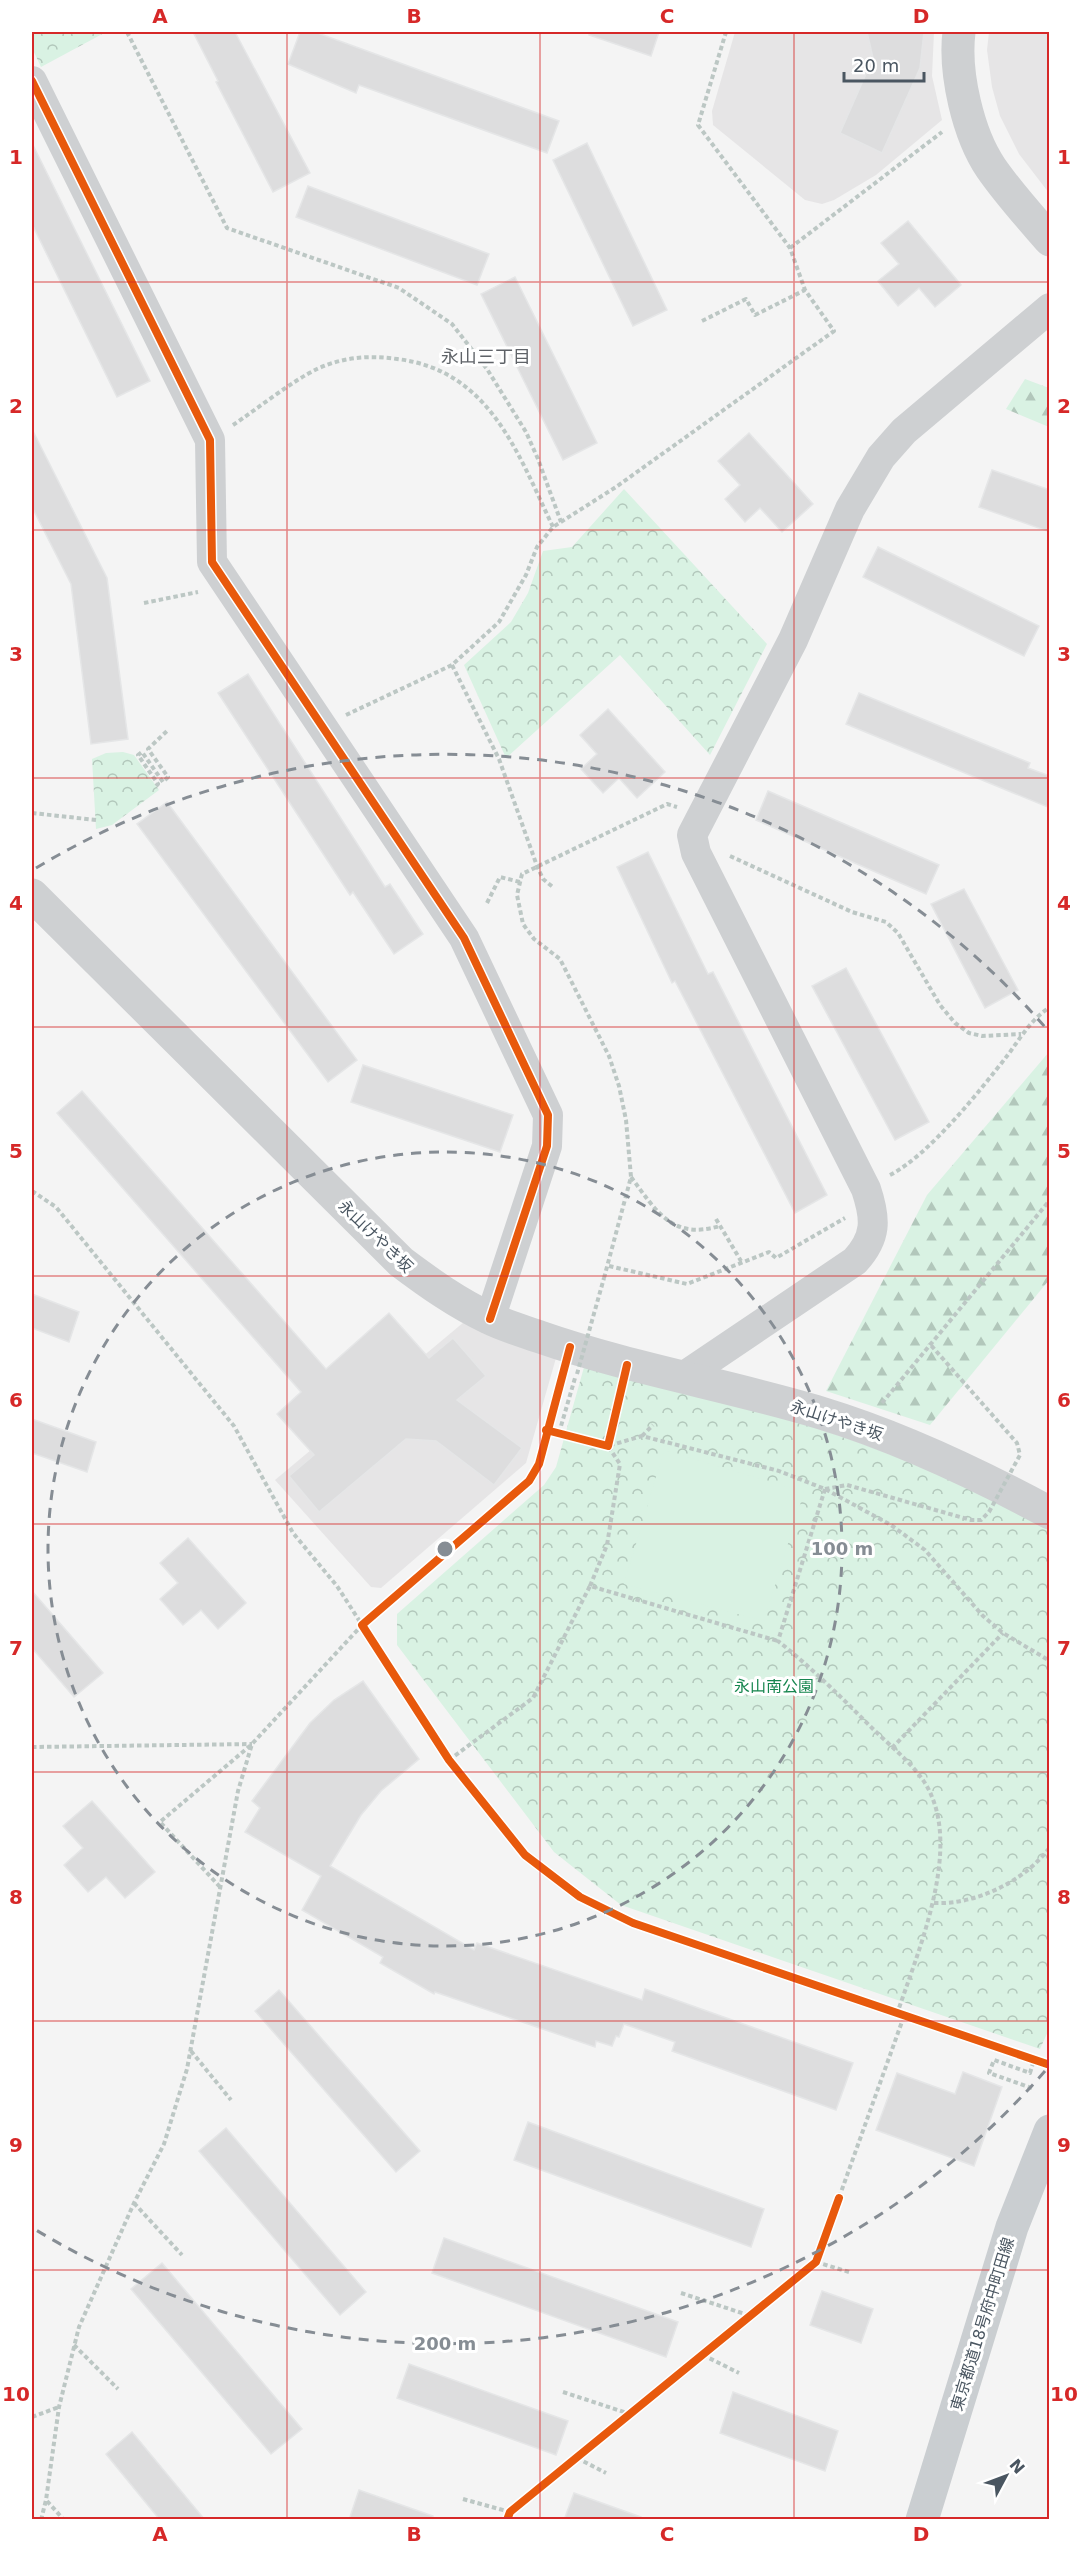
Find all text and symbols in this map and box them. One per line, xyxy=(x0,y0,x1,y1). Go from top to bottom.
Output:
text: A xyxy=(152,4,168,28)
text: B xyxy=(406,4,422,28)
text: C xyxy=(660,4,674,28)
text: D xyxy=(913,4,929,28)
scale bar xyxy=(844,45,924,83)
text: 20 m xyxy=(853,55,899,76)
text: 1 xyxy=(9,145,23,169)
text: 1 xyxy=(1057,145,1071,169)
district label: 永山三丁目 xyxy=(441,346,531,367)
text: 2 xyxy=(9,394,23,418)
text: 2 xyxy=(1057,394,1071,418)
text: 3 xyxy=(9,642,23,666)
text: 3 xyxy=(1057,642,1071,666)
text: 4 xyxy=(9,891,23,915)
text: 4 xyxy=(1057,891,1071,915)
text: 5 xyxy=(9,1139,23,1163)
text: 5 xyxy=(1057,1139,1071,1163)
street label: 永山けやき坂 xyxy=(335,1196,417,1277)
text: 6 xyxy=(9,1388,23,1412)
text: 6 xyxy=(1057,1388,1071,1412)
street label: 永山けやき坂 xyxy=(788,1397,885,1444)
text: 100 m xyxy=(811,1538,873,1559)
centre of rings xyxy=(435,1539,455,1559)
text: 7 xyxy=(9,1636,23,1660)
text: 7 xyxy=(1057,1636,1071,1660)
park label: 永山南公園 xyxy=(734,1677,814,1696)
text: 8 xyxy=(9,1885,23,1909)
text: 8 xyxy=(1057,1885,1071,1909)
text: 9 xyxy=(9,2133,23,2157)
text: 9 xyxy=(1057,2133,1071,2157)
street label: 東京都道18号府中町田線 xyxy=(947,2235,1018,2413)
text: 200 m xyxy=(414,2333,476,2354)
text: 10 xyxy=(2,2382,30,2406)
text: 10 xyxy=(1050,2382,1078,2406)
north arrow xyxy=(976,2446,1036,2506)
text: N xyxy=(1005,2455,1029,2478)
text: A xyxy=(152,2522,168,2546)
text: B xyxy=(406,2522,422,2546)
text: C xyxy=(660,2522,674,2546)
text: D xyxy=(913,2522,929,2546)

